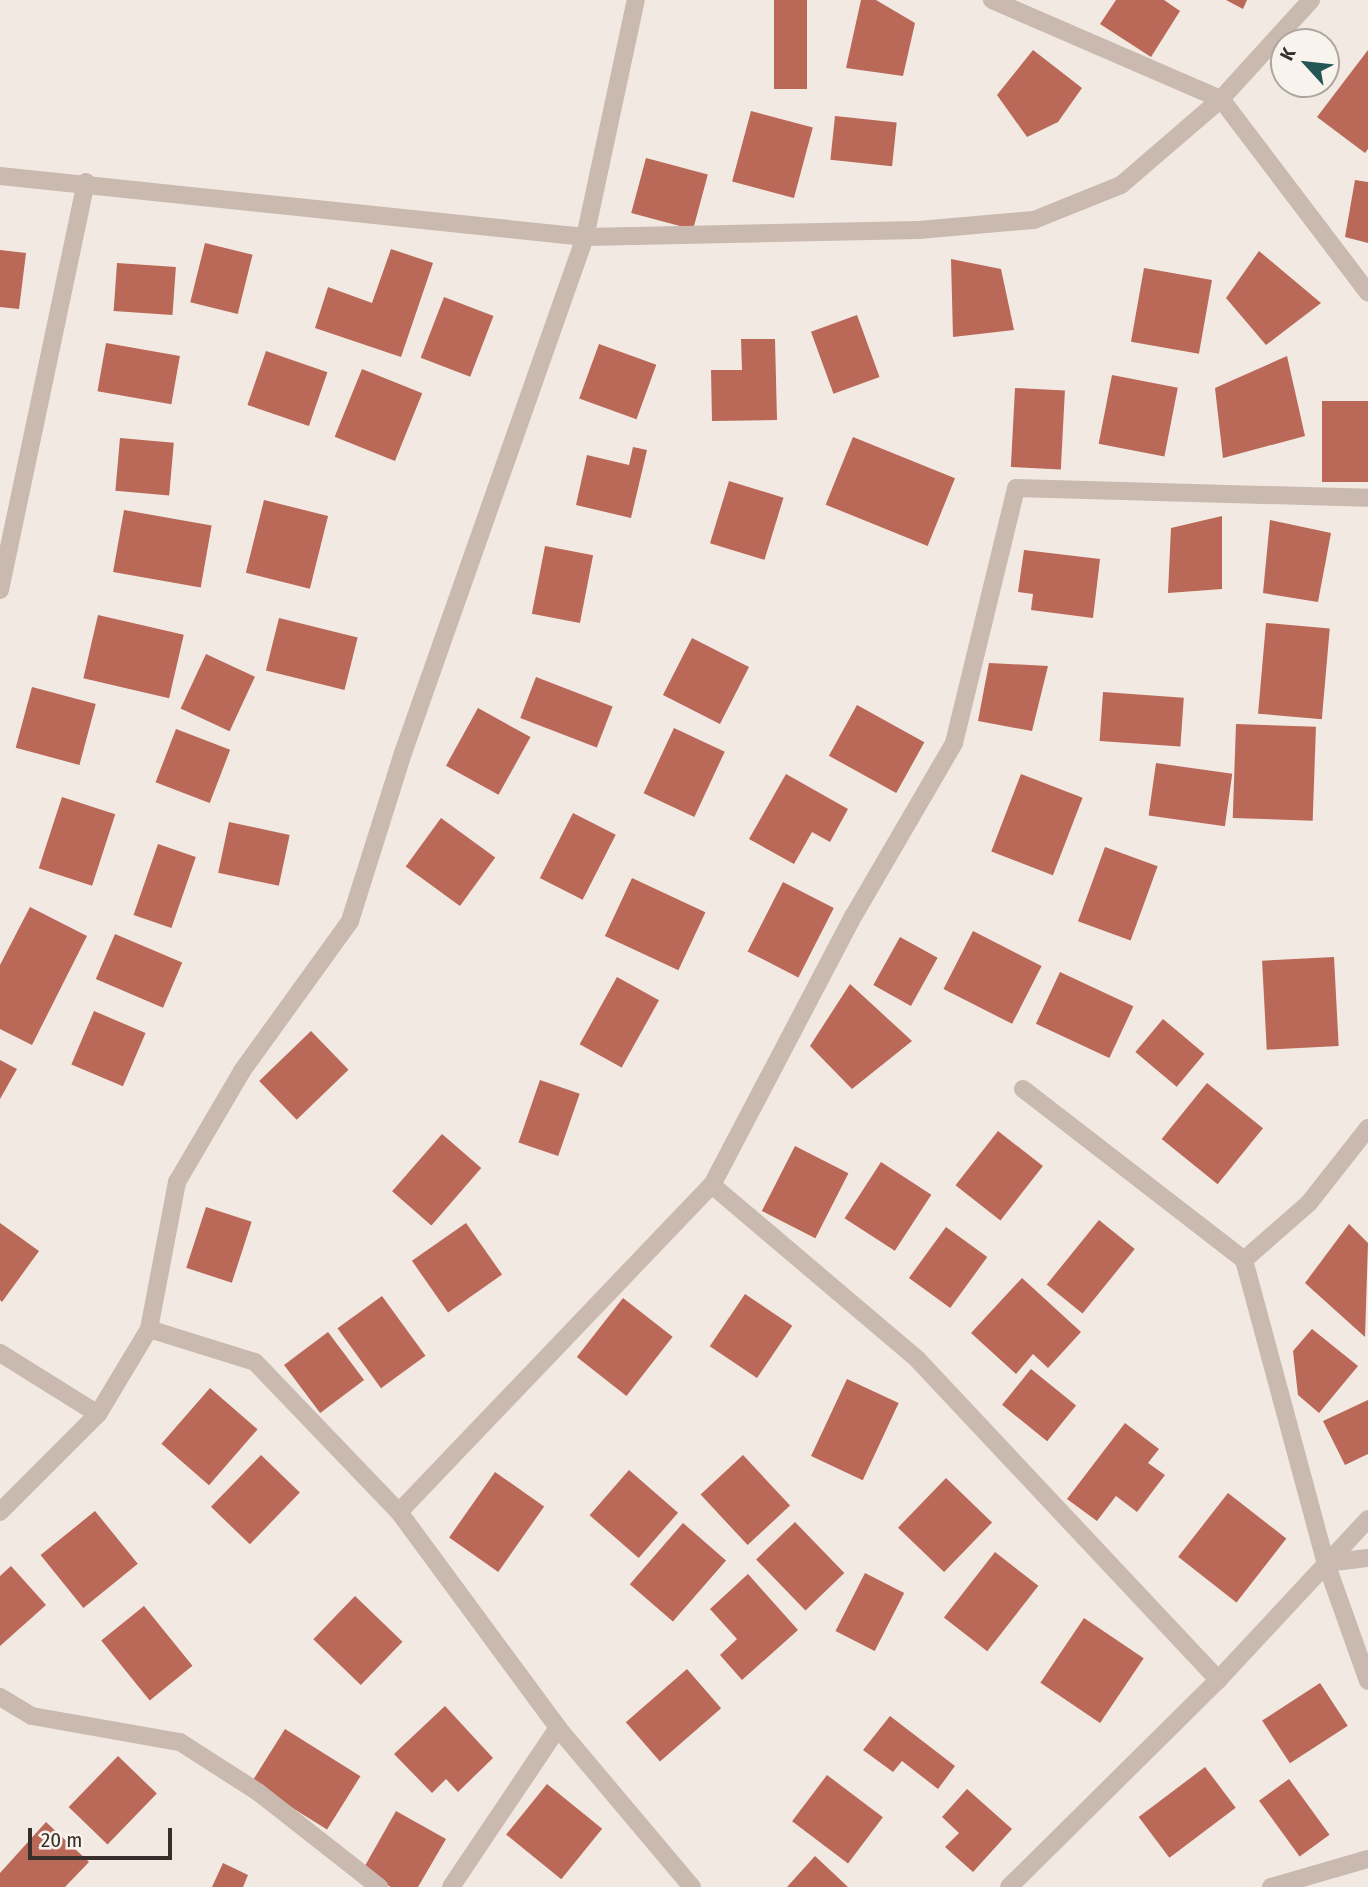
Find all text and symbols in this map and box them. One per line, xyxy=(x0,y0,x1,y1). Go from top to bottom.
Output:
north arrow xyxy=(1270,28,1340,98)
text: K xyxy=(1275,44,1300,64)
scale bar xyxy=(32,1814,175,1858)
text: 20 m xyxy=(41,1827,82,1853)

